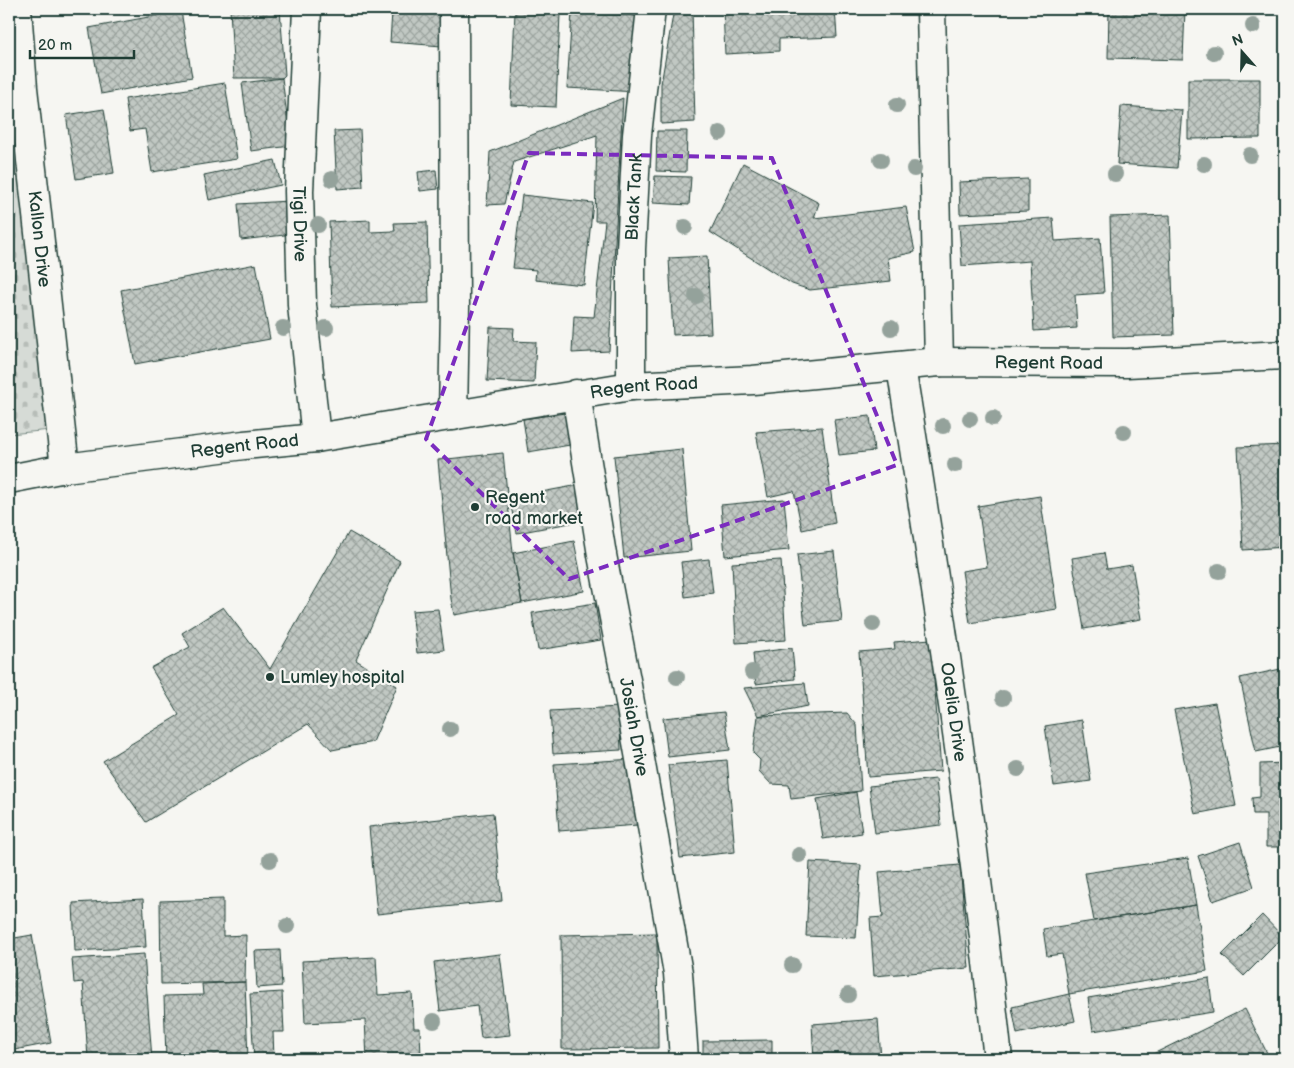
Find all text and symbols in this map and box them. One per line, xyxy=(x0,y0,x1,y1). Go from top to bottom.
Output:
scale bar xyxy=(30,28,134,60)
north arrow xyxy=(1216,28,1266,78)
text: N xyxy=(1230,30,1246,50)
text: 20 m xyxy=(38,36,72,55)
street label: Black Tank xyxy=(621,153,647,241)
street label: Tigi Drive xyxy=(288,185,311,262)
street label: Kallon Drive xyxy=(23,189,55,289)
street label: Regent Road xyxy=(994,352,1103,374)
street label: Regent Road xyxy=(588,373,699,404)
street label: Regent Road xyxy=(189,430,300,463)
place label: Regent road market xyxy=(485,487,583,529)
marker: Regent road market xyxy=(469,501,481,513)
street label: Odelia Drive xyxy=(936,661,971,763)
place label: Lumley hospital xyxy=(280,667,404,688)
marker: Lumley hospital xyxy=(264,671,276,683)
street label: Josiah Drive xyxy=(615,676,653,778)

